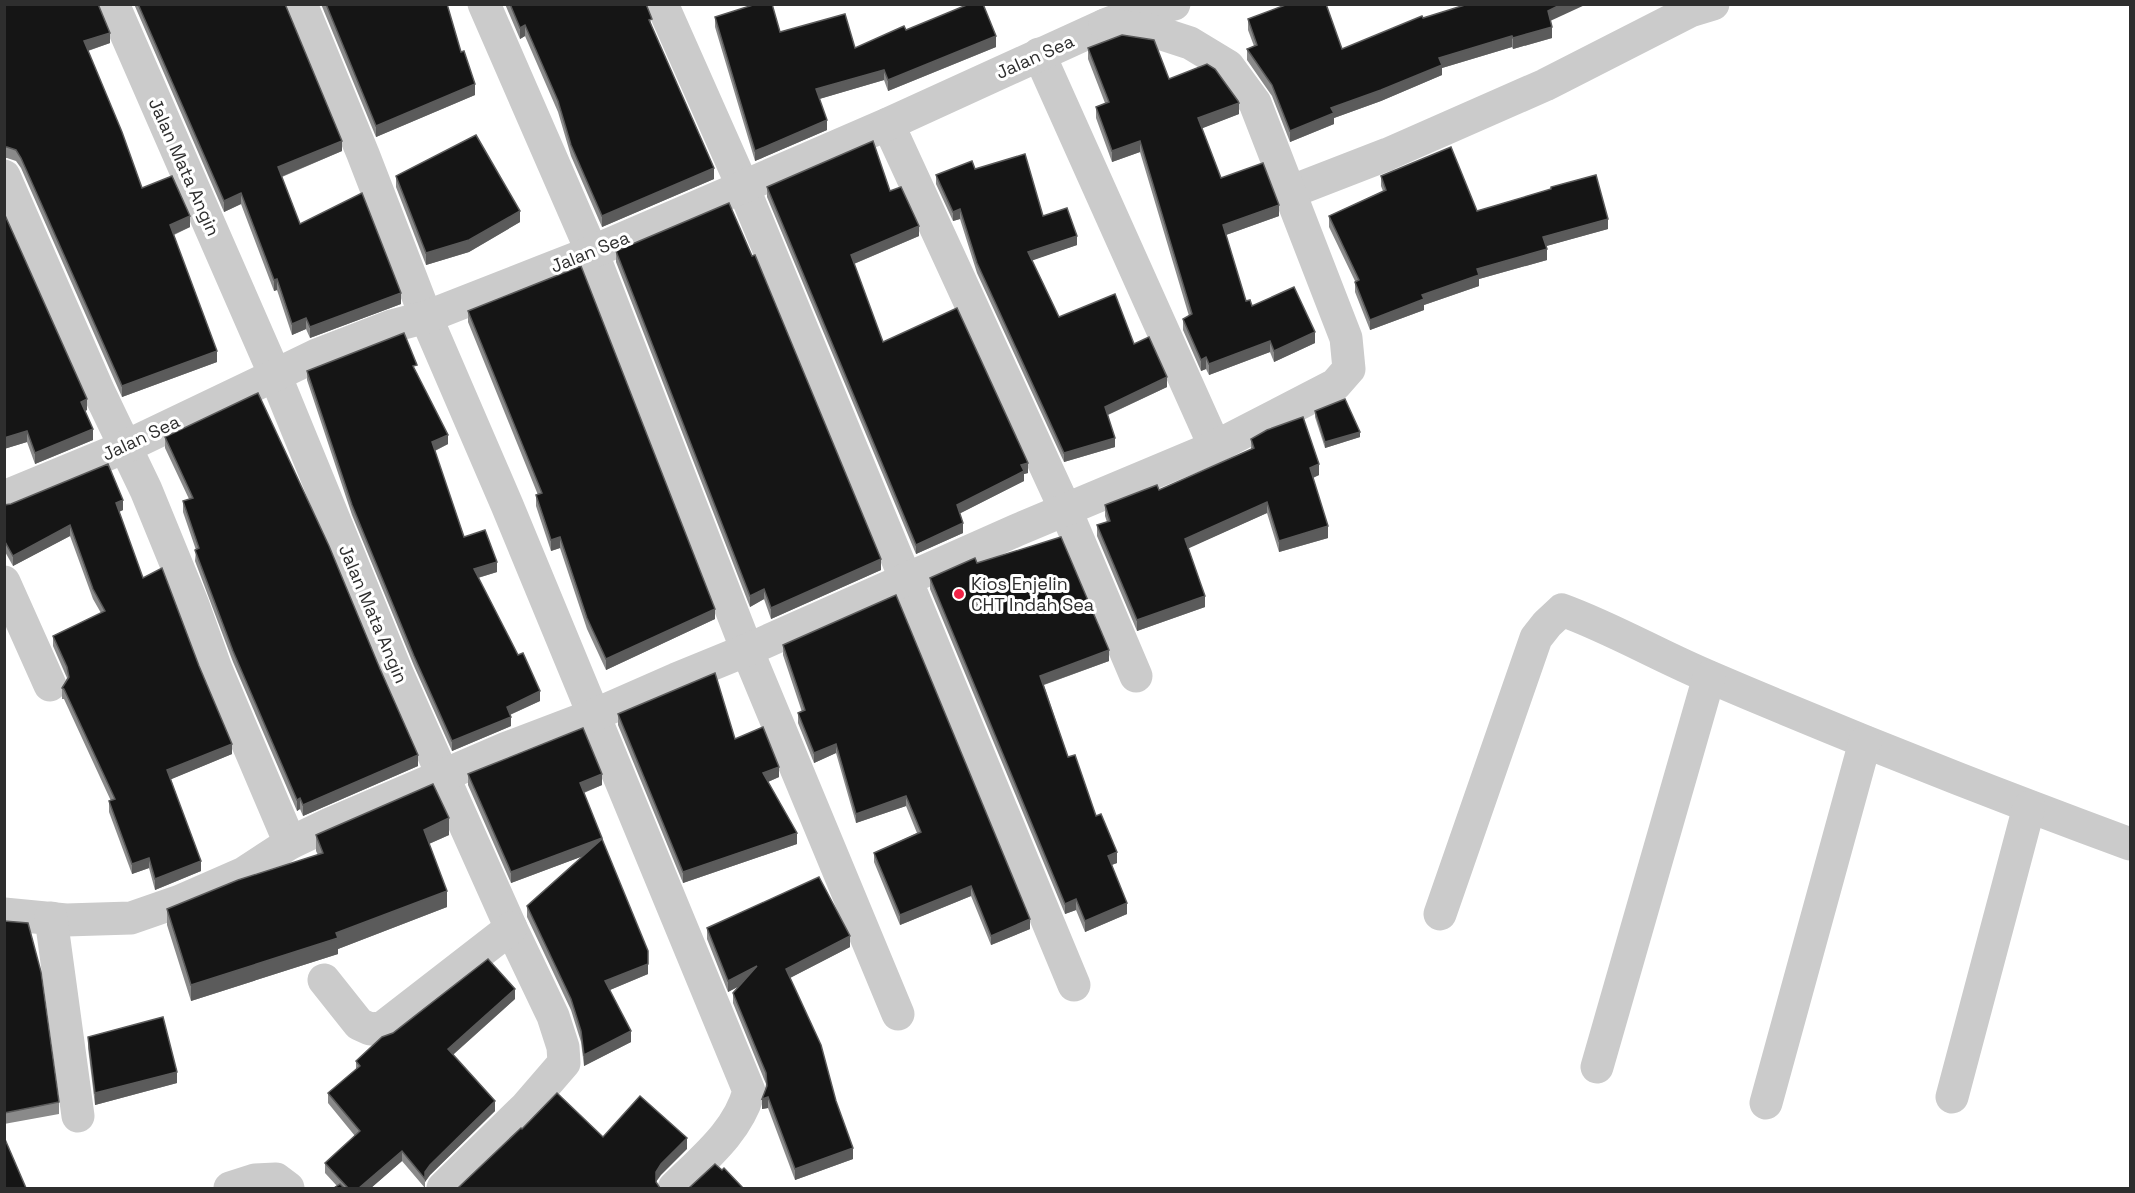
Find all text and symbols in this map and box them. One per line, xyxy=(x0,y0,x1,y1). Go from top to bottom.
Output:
street label: Jalan Sea xyxy=(992,29,1077,84)
street label: Jalan Mata Angin xyxy=(144,94,225,239)
street label: Jalan Sea xyxy=(547,225,633,278)
street label: Jalan Sea xyxy=(98,410,183,466)
street label: Jalan Mata Angin xyxy=(334,541,413,687)
place label: Kios Enjelin CHT Indah Sea xyxy=(971,572,1094,616)
marker: Kios Enjelin CHT Indah Sea xyxy=(952,587,966,601)

